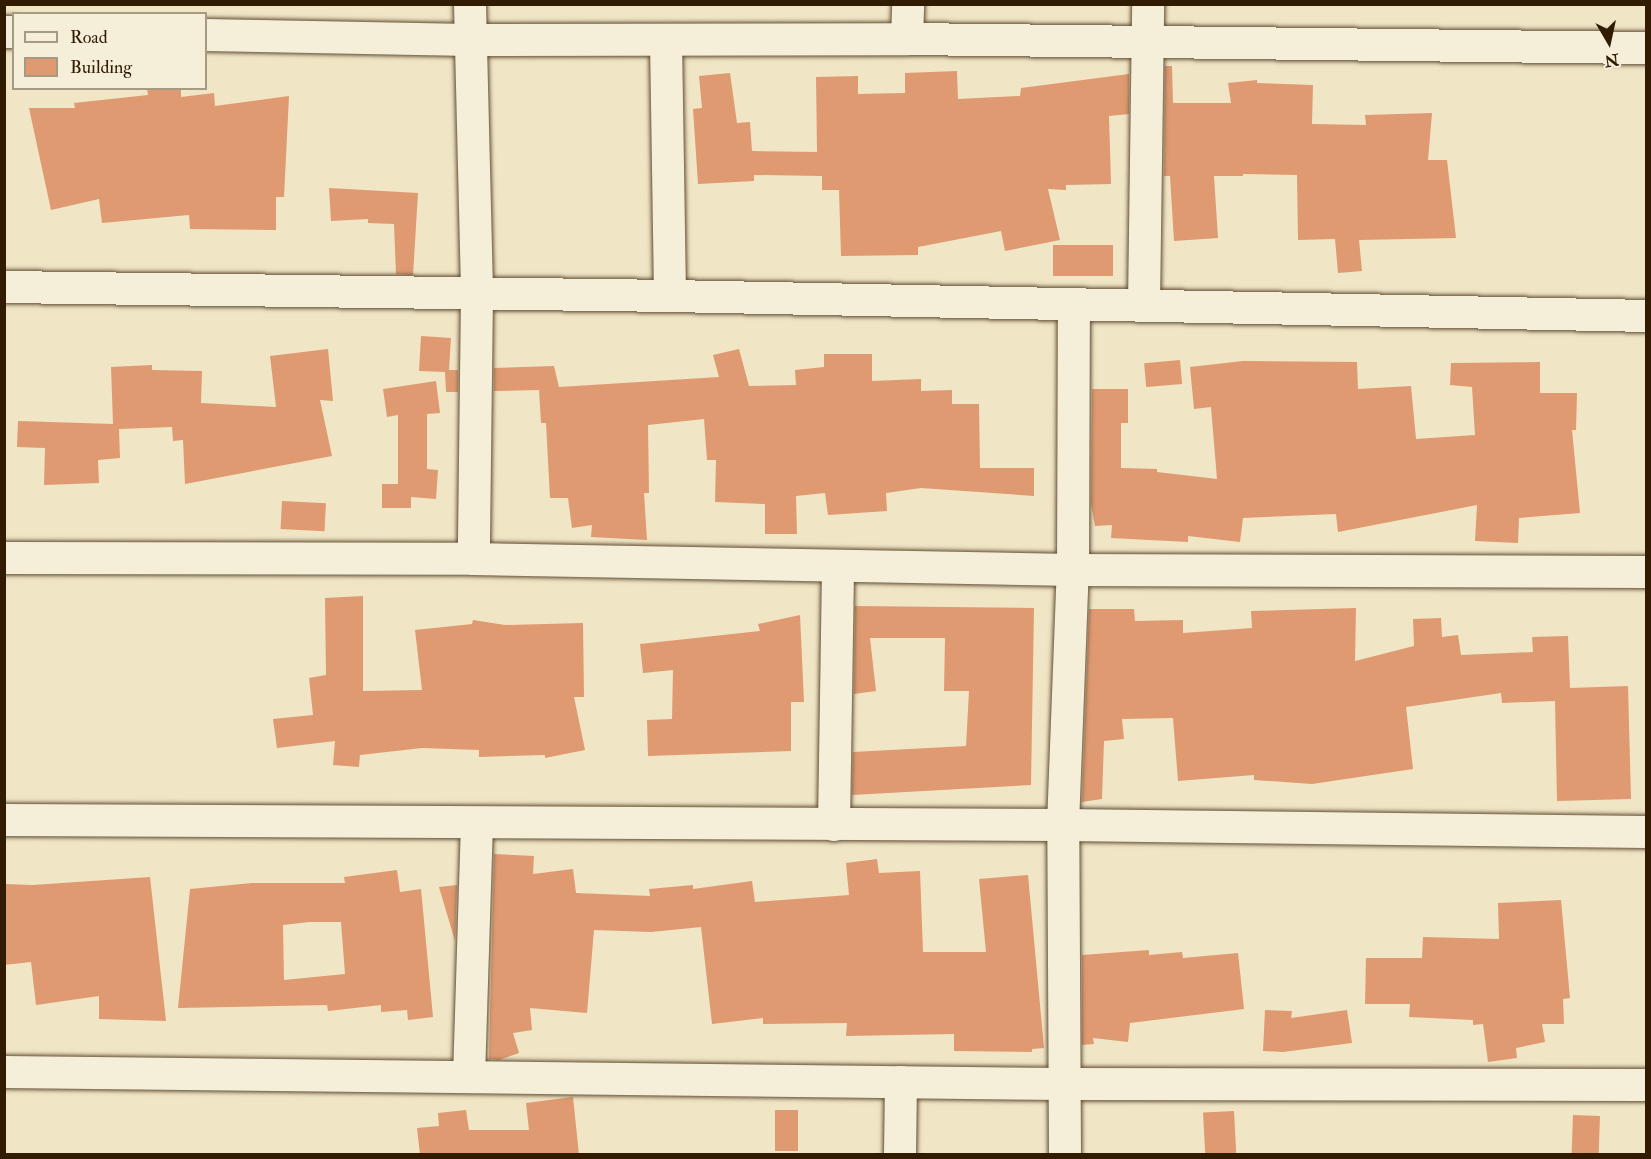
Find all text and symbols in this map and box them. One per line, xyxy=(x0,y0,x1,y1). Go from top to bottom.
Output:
legend xyxy=(12,12,207,90)
north arrow xyxy=(1579,12,1639,72)
text: Road xyxy=(70,26,108,49)
text: N xyxy=(1603,49,1620,71)
text: Building xyxy=(70,56,132,79)

